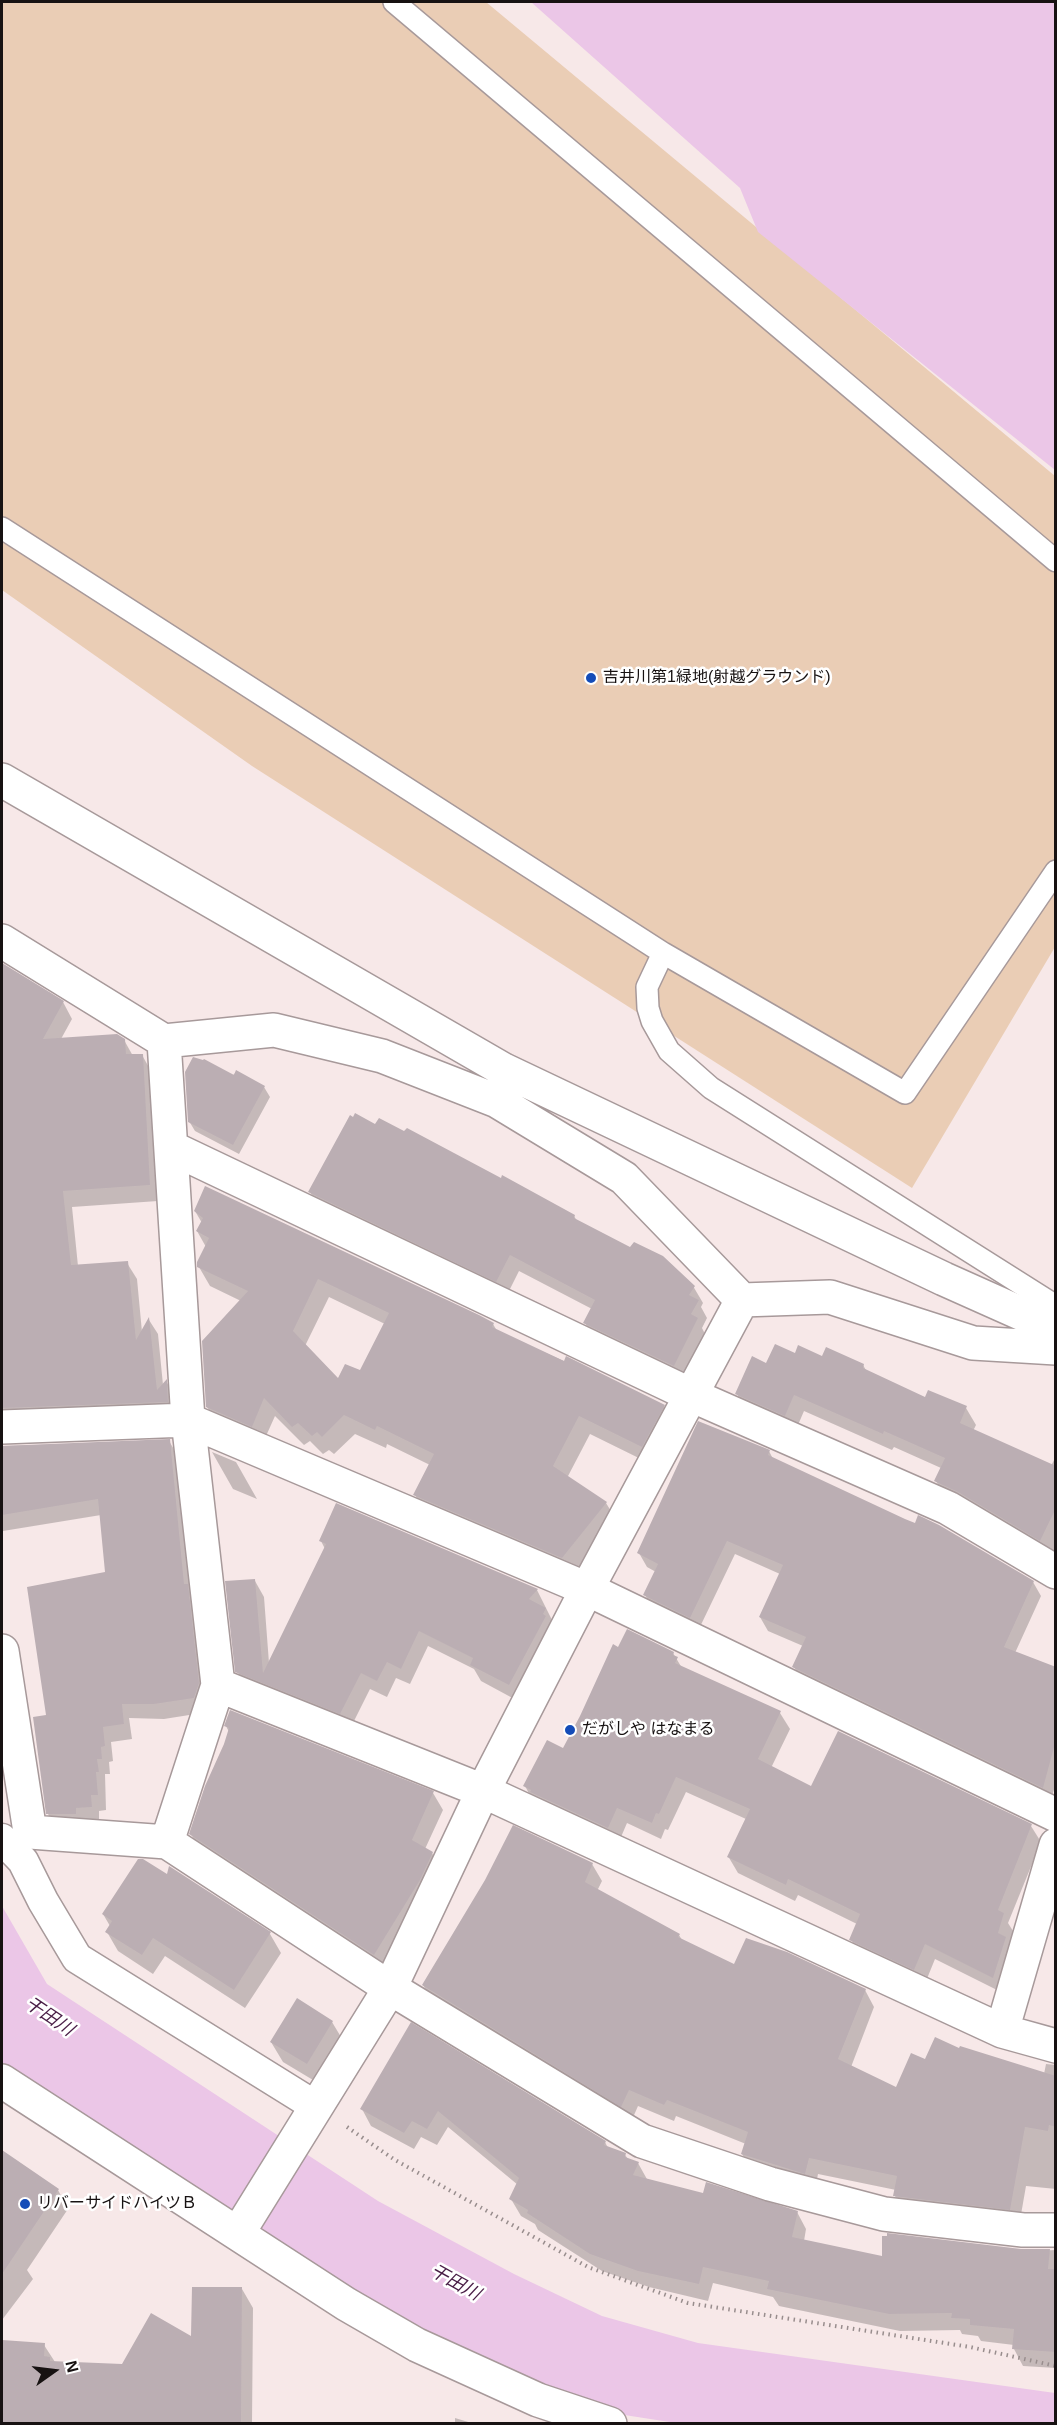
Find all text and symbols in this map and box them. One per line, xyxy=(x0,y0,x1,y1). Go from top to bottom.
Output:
place label: 吉井川第1緑地(射越グラウンド) xyxy=(603,668,831,688)
marker: 吉井川第1緑地(射越グラウンド) xyxy=(584,671,598,685)
place label: だがしや はなまる xyxy=(582,1720,714,1740)
marker: だがしや はなまる xyxy=(563,1723,577,1737)
water label: 干田川 xyxy=(21,1993,77,2041)
place label: リバーサイドハイツＢ xyxy=(37,2194,197,2214)
marker: リバーサイドハイツＢ xyxy=(18,2197,32,2211)
water label: 干田川 xyxy=(426,2260,484,2306)
north arrow xyxy=(24,2341,84,2401)
text: N xyxy=(62,2359,82,2374)

